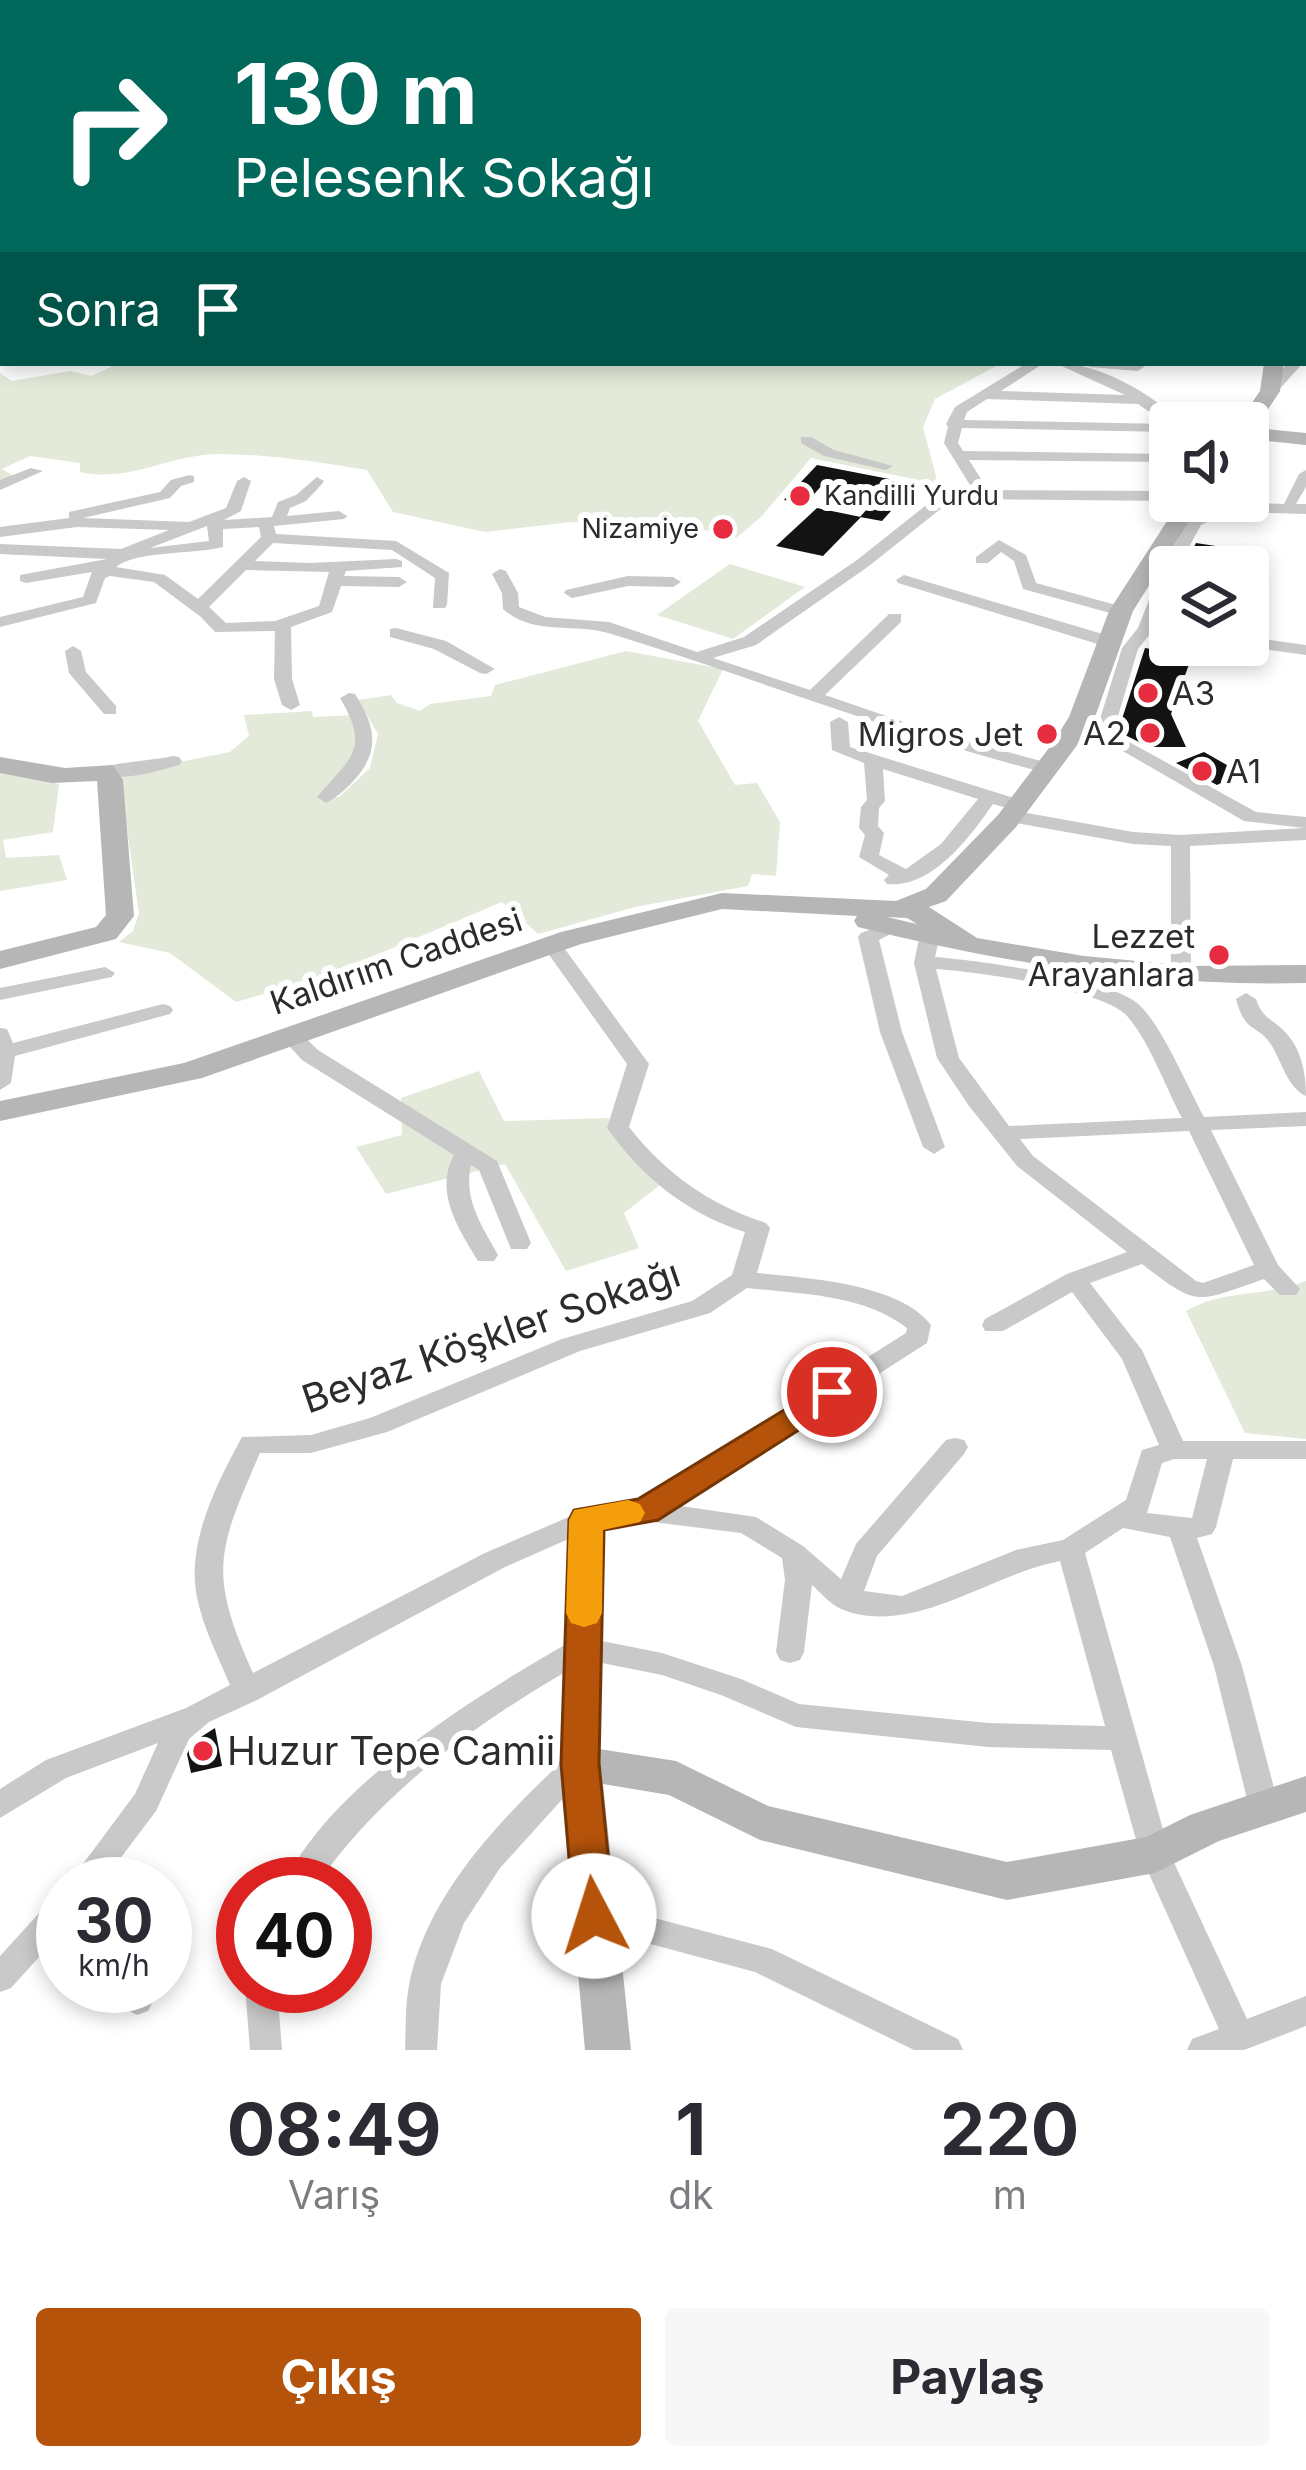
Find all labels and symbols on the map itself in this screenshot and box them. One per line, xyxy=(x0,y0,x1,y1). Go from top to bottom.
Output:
place label: Kandilli Yurdu xyxy=(824,479,999,512)
marker: Kandilli Yurdu xyxy=(787,483,813,509)
place label: Nizamiye xyxy=(581,512,699,545)
marker: Nizamiye xyxy=(710,516,736,542)
place label: A3 xyxy=(1172,673,1215,713)
marker: A3 xyxy=(1135,680,1161,706)
place label: A2 xyxy=(1083,713,1126,753)
place label: Migros Jet xyxy=(858,714,1023,754)
marker: A2 xyxy=(1137,720,1163,746)
marker: Migros Jet xyxy=(1034,721,1060,747)
place label: A1 xyxy=(1226,751,1261,791)
marker: A1 xyxy=(1189,758,1215,784)
street label: Kaldırım Caddesi xyxy=(265,899,527,1023)
place label: Lezzet Arayanlara xyxy=(1028,916,1195,994)
marker: Lezzet Arayanlara xyxy=(1206,942,1232,968)
street label: Beyaz Köşkler Sokağı xyxy=(296,1249,686,1422)
pin xyxy=(781,1341,883,1443)
place label: Huzur Tepe Camii xyxy=(227,1727,555,1774)
marker: Huzur Tepe Camii xyxy=(190,1738,216,1764)
position arrow xyxy=(531,1853,657,1979)
speed limit sign: 40 xyxy=(216,1857,372,2013)

